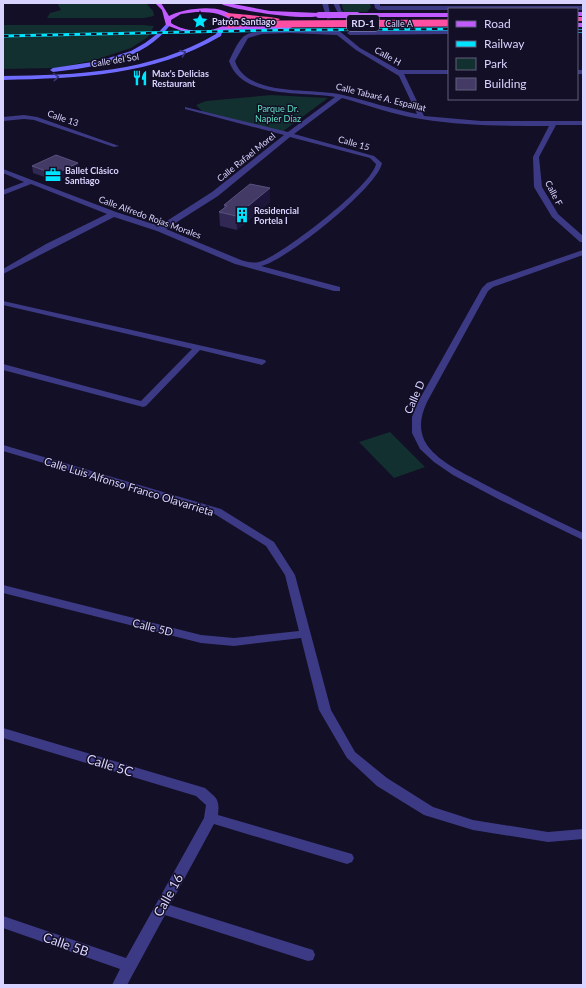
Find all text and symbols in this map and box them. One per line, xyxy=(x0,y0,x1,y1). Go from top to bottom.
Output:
legend xyxy=(448,8,578,100)
place icon: Patrón Santiago xyxy=(191,12,209,30)
road number: RD-1 xyxy=(347,15,379,31)
place label: Patrón Santiago xyxy=(212,16,276,27)
text: Road xyxy=(484,16,511,31)
street label: Calle A xyxy=(385,18,414,29)
text: Railway xyxy=(484,36,525,51)
street label: Calle H xyxy=(373,44,403,68)
one-way arrow xyxy=(179,50,187,58)
street label: Calle del Sol xyxy=(90,51,140,69)
text: Park xyxy=(484,56,508,71)
place label: Max's Delicias Restaurant xyxy=(152,68,209,89)
restaurant icon: Max's Delicias Restaurant xyxy=(131,69,149,87)
one-way arrow xyxy=(53,72,59,81)
text: Building xyxy=(484,76,527,91)
street label: Calle Tabaré A. Espaillat xyxy=(335,80,428,114)
park label: Parque Dr. Napier Díaz xyxy=(255,103,301,124)
street label: Calle 13 xyxy=(46,108,80,128)
street label: Calle Rafael Morel xyxy=(215,130,277,184)
street label: Calle 15 xyxy=(337,133,371,153)
place label: Ballet Clásico Santiago xyxy=(65,165,119,186)
office icon: Ballet Clásico Santiago xyxy=(44,166,62,184)
street label: Calle F xyxy=(543,179,565,207)
street label: Calle Alfredo Rojas Morales xyxy=(97,193,203,241)
place label: Residencial Portela I xyxy=(254,205,299,226)
building icon: Residencial Portela I xyxy=(233,206,251,224)
street label: Calle D xyxy=(401,378,427,416)
street label: Calle Luis Alfonso Franco Olavarrieta xyxy=(43,454,215,518)
street label: Calle 5D xyxy=(131,616,175,638)
street label: Calle 5C xyxy=(85,750,135,780)
street label: Calle 16 xyxy=(150,871,186,919)
street label: Calle 5B xyxy=(41,929,91,959)

